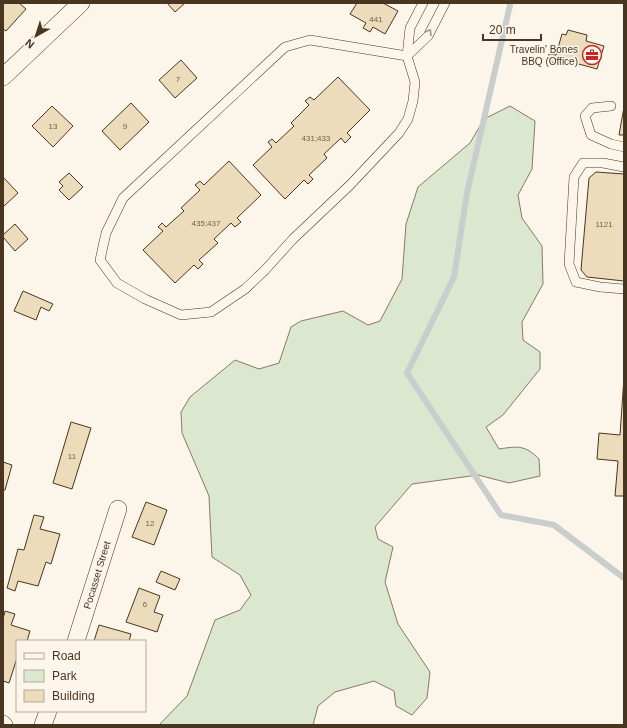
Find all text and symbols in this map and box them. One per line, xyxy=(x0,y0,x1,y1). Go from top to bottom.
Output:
house number: 441 xyxy=(369,15,383,24)
north arrow xyxy=(16,16,56,56)
scale bar xyxy=(483,16,541,42)
text: 20 m xyxy=(489,23,516,37)
one-way arrow xyxy=(425,29,432,36)
text: N xyxy=(23,37,37,51)
place label: Travelin' Bones BBQ (Office) xyxy=(510,44,578,67)
office icon: Travelin' Bones BBQ (Office) xyxy=(581,44,603,66)
house number: 7 xyxy=(176,75,181,84)
house number: 13 xyxy=(49,122,58,131)
house number: 9 xyxy=(123,122,128,131)
house number: 431;433 xyxy=(302,134,331,143)
house number: 435;437 xyxy=(192,219,221,228)
house number: 1121 xyxy=(595,220,613,229)
house number: 11 xyxy=(68,452,77,461)
house number: 12 xyxy=(146,519,155,528)
street label: Pocasset Street xyxy=(81,539,113,610)
house number: 6 xyxy=(143,600,148,609)
legend xyxy=(16,640,146,712)
text: Road xyxy=(52,649,81,663)
text: Park xyxy=(52,669,78,683)
text: Building xyxy=(52,689,95,703)

